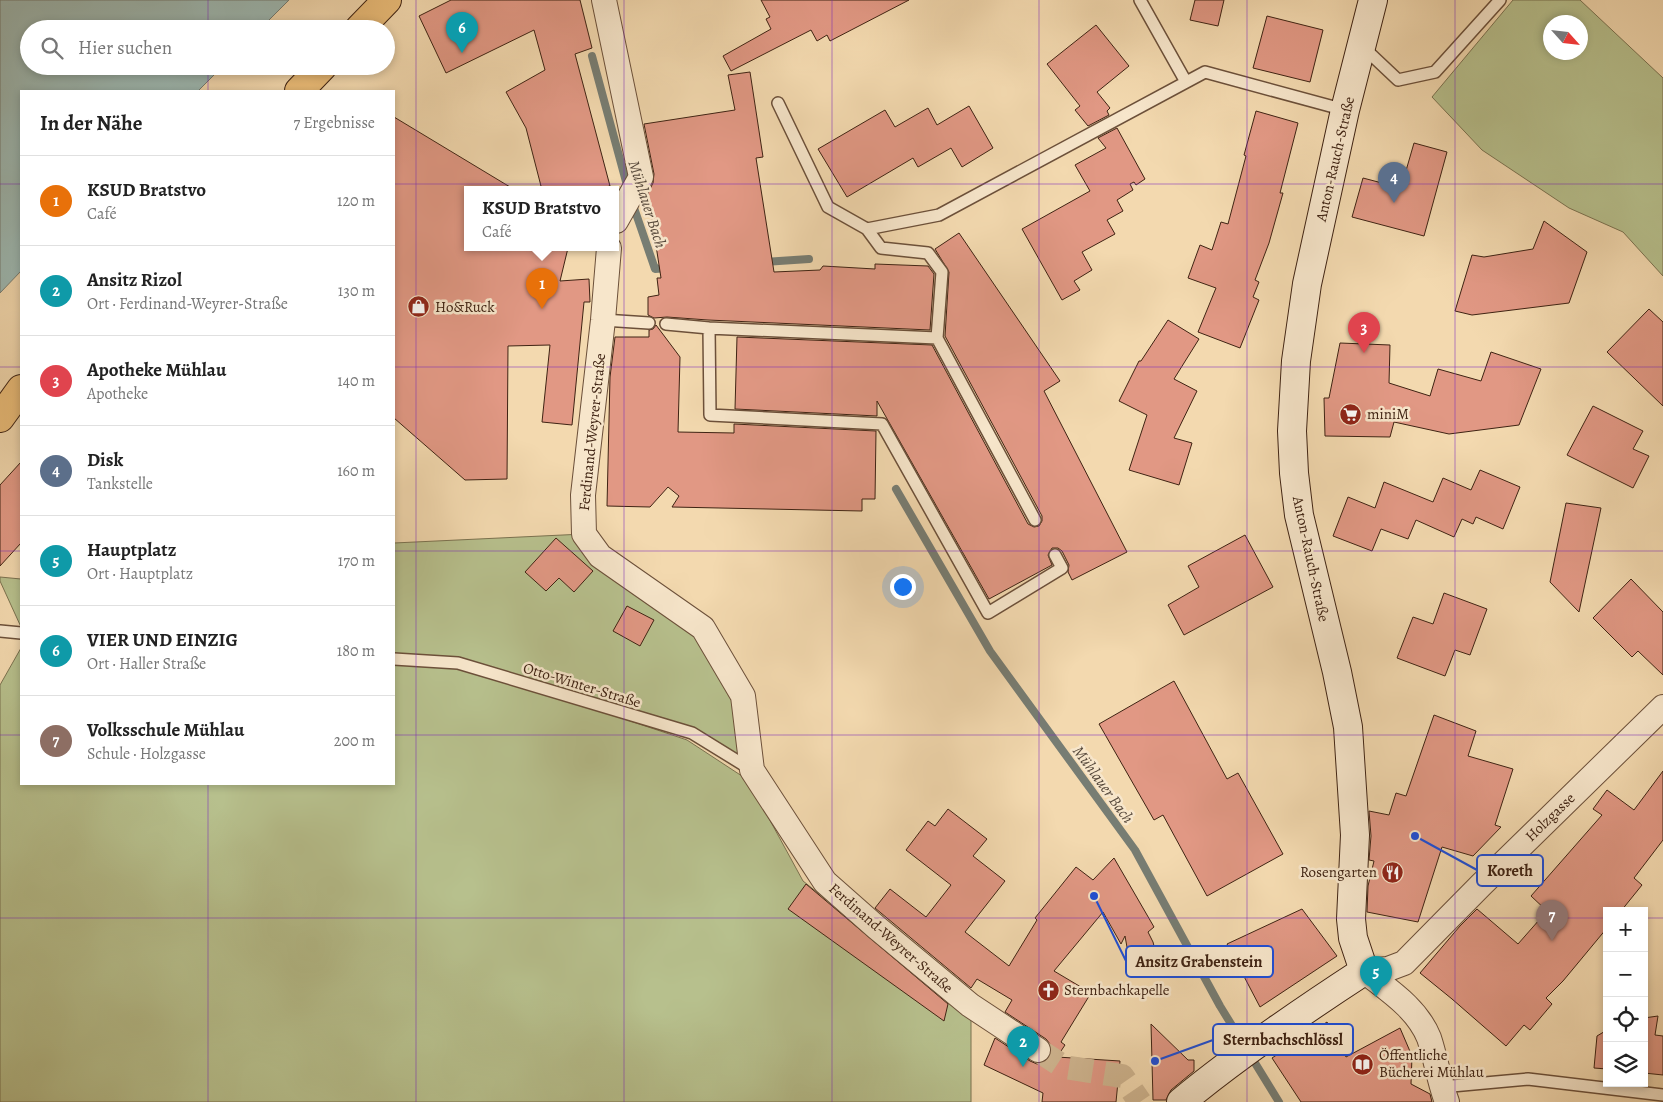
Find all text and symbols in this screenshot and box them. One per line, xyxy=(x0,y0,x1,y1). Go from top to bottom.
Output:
pin: 6 xyxy=(446,12,478,53)
north arrow xyxy=(1543,15,1588,60)
search box xyxy=(20,20,395,75)
icon: search xyxy=(38,34,66,62)
text: Hier suchen xyxy=(78,35,172,61)
street label: Anton-Rauch-Straße xyxy=(1311,94,1359,224)
text: In der Nähe xyxy=(40,109,142,137)
text: 7 Ergebnisse xyxy=(293,112,375,134)
water label: Mühlauer Bach xyxy=(622,158,672,251)
pin: 4 xyxy=(1378,162,1410,203)
text: KSUD Bratstvo xyxy=(87,177,206,203)
popup xyxy=(464,186,619,251)
text: 1 xyxy=(53,190,59,212)
text: 120 m xyxy=(337,190,375,212)
text: KSUD Bratstvo xyxy=(482,195,601,221)
text: Café xyxy=(87,203,117,225)
text: Café xyxy=(482,221,512,243)
text: Ansitz Rizol xyxy=(87,267,182,293)
pin: 1 xyxy=(526,268,558,309)
text: 2 xyxy=(52,280,60,302)
text: 130 m xyxy=(338,280,375,302)
text: Ort · Ferdinand-Weyrer-Straße xyxy=(87,293,288,315)
shop icon: Ho&Ruck xyxy=(407,295,431,319)
place label: Ho&Ruck xyxy=(435,297,495,317)
pin: 3 xyxy=(1348,312,1380,353)
street label: Ferdinand-Weyrer-Straße xyxy=(574,352,610,512)
text: Apotheke Mühlau xyxy=(87,357,226,383)
text: 3 xyxy=(53,370,59,392)
text: 140 m xyxy=(337,370,375,392)
text: Apotheke xyxy=(87,383,148,405)
supermarket icon: miniM xyxy=(1339,402,1363,426)
place label: miniM xyxy=(1367,404,1409,424)
text: Disk xyxy=(87,447,123,473)
text: 4 xyxy=(52,460,60,482)
text: 160 m xyxy=(337,460,375,482)
text: Tankstelle xyxy=(87,473,153,495)
street label: Anton-Rauch-Straße xyxy=(1288,493,1334,624)
text: Hauptplatz xyxy=(87,537,176,563)
text: 5 xyxy=(53,550,59,572)
text: 170 m xyxy=(338,550,375,572)
text: Ort · Hauptplatz xyxy=(87,563,193,585)
your location xyxy=(890,574,916,600)
text: VIER UND EINZIG xyxy=(87,627,238,653)
text: 6 xyxy=(52,640,60,662)
text: 180 m xyxy=(337,640,375,662)
text: Ort · Haller Straße xyxy=(87,653,206,675)
street label: Otto-Winter-Straße xyxy=(521,658,644,712)
text: Volksschule Mühlau xyxy=(87,717,245,743)
text: 7 xyxy=(53,730,59,752)
text: 200 m xyxy=(334,730,375,752)
water label: Mühlauer Bach xyxy=(1067,741,1139,828)
text: Schule · Holzgasse xyxy=(87,743,206,765)
street label: Holzgasse xyxy=(1521,788,1579,846)
callout: Koreth xyxy=(1477,855,1543,886)
restaurant icon: Rosengarten xyxy=(1381,860,1405,884)
text: Koreth xyxy=(1487,860,1533,882)
place label: Rosengarten xyxy=(1300,862,1377,882)
street label: Ferdinand-Weyrer-Straße xyxy=(825,878,958,998)
pin: 7 xyxy=(1536,900,1568,941)
map controls xyxy=(1603,907,1648,1087)
button: + xyxy=(1603,907,1648,952)
callout: Ansitz Grabenstein xyxy=(1126,946,1273,977)
text: Ansitz Grabenstein xyxy=(1134,951,1263,973)
button: − xyxy=(1603,952,1648,997)
pin: 5 xyxy=(1360,956,1392,997)
church icon: Sternbachkapelle xyxy=(1036,978,1060,1002)
place label: Sternbachkapelle xyxy=(1064,980,1170,1000)
button: locate xyxy=(1603,997,1648,1042)
callout: Sternbachschlössl xyxy=(1213,1024,1353,1055)
pin: 2 xyxy=(1007,1026,1039,1067)
text: Sternbachschlössl xyxy=(1223,1029,1344,1051)
button: layers xyxy=(1603,1042,1648,1087)
place label: Öffentliche Bücherei Mühlau xyxy=(1379,1045,1485,1082)
library icon: Öffentliche Bücherei Mühlau xyxy=(1351,1052,1375,1076)

